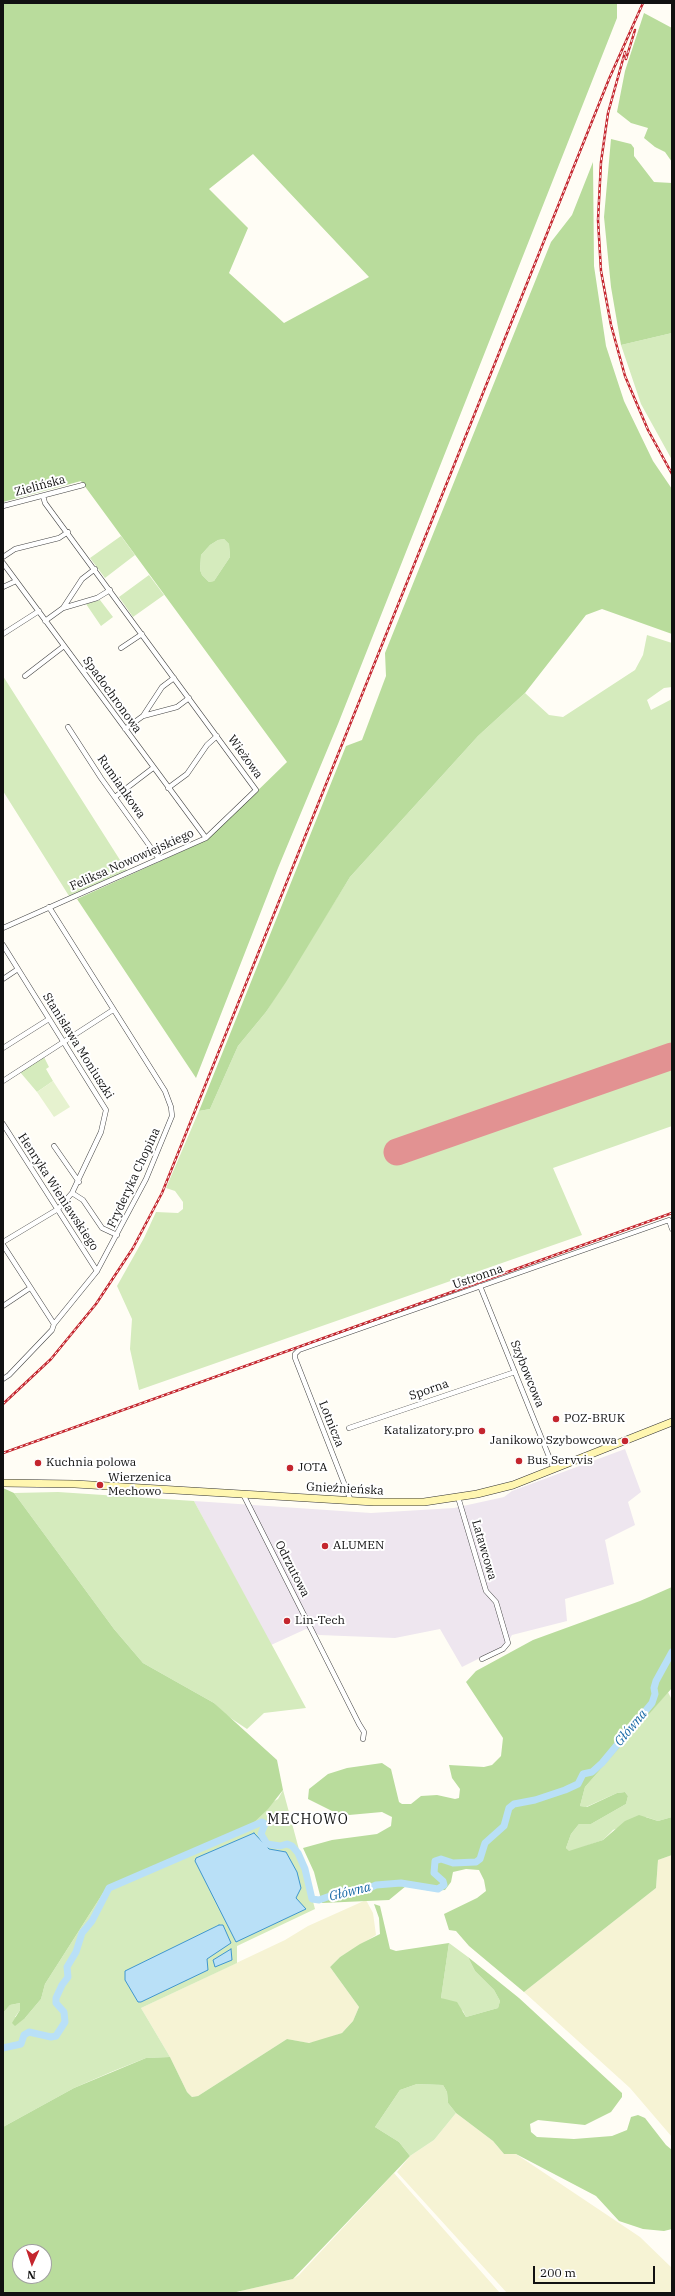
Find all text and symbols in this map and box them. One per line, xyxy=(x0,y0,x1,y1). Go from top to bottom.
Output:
street label: Zielińska xyxy=(13,472,67,500)
street label: Spadochronowa xyxy=(79,654,145,736)
street label: Wieżowa xyxy=(224,733,266,781)
street label: Rumiankowa xyxy=(94,752,148,822)
street label: Feliksa Nowowiejskiego xyxy=(68,826,196,894)
street label: Stanisława Moniuszki xyxy=(39,990,117,1102)
street label: Fryderyka Chopina xyxy=(104,1126,164,1230)
street label: Henryka Wieniawskiego xyxy=(15,1131,101,1253)
street label: Ustronna xyxy=(451,1262,505,1292)
street label: Szybowcowa xyxy=(507,1338,547,1410)
street label: Sporna xyxy=(407,1377,451,1403)
street label: Lotnicza xyxy=(315,1399,347,1449)
place label: POZ-BRUK xyxy=(564,1412,625,1426)
marker: POZ-BRUK xyxy=(551,1414,561,1424)
place label: Katalizatory.pro xyxy=(384,1424,474,1438)
marker: Katalizatory.pro xyxy=(477,1426,487,1436)
place label: Janikowo Szybowcowa xyxy=(490,1434,617,1448)
marker: Janikowo Szybowcowa xyxy=(620,1436,630,1446)
place label: Bus Servvis xyxy=(527,1454,593,1468)
place label: Kuchnia polowa xyxy=(46,1456,136,1470)
marker: Bus Servvis xyxy=(514,1456,524,1466)
marker: Kuchnia polowa xyxy=(33,1458,43,1468)
place label: JOTA xyxy=(298,1461,327,1475)
marker: JOTA xyxy=(285,1463,295,1473)
place label: Wierzenica Mechowo xyxy=(108,1471,172,1499)
marker: Wierzenica Mechowo xyxy=(95,1480,105,1490)
street label: Gnieźnieńska xyxy=(306,1480,384,1498)
street label: Latawcowa xyxy=(469,1518,499,1582)
street label: Odrzutowa xyxy=(272,1538,312,1600)
place label: ALUMEN xyxy=(333,1539,384,1553)
marker: ALUMEN xyxy=(320,1541,330,1551)
place label: Lin-Tech xyxy=(295,1614,345,1628)
marker: Lin-Tech xyxy=(282,1616,292,1626)
water label: Główna xyxy=(611,1707,651,1749)
district label: MECHOWO xyxy=(267,1812,349,1828)
water label: Główna xyxy=(327,1879,373,1905)
north arrow xyxy=(12,2244,52,2284)
scale bar xyxy=(535,2258,657,2284)
text: 200 m xyxy=(540,2265,576,2280)
text: N xyxy=(27,2268,36,2282)

